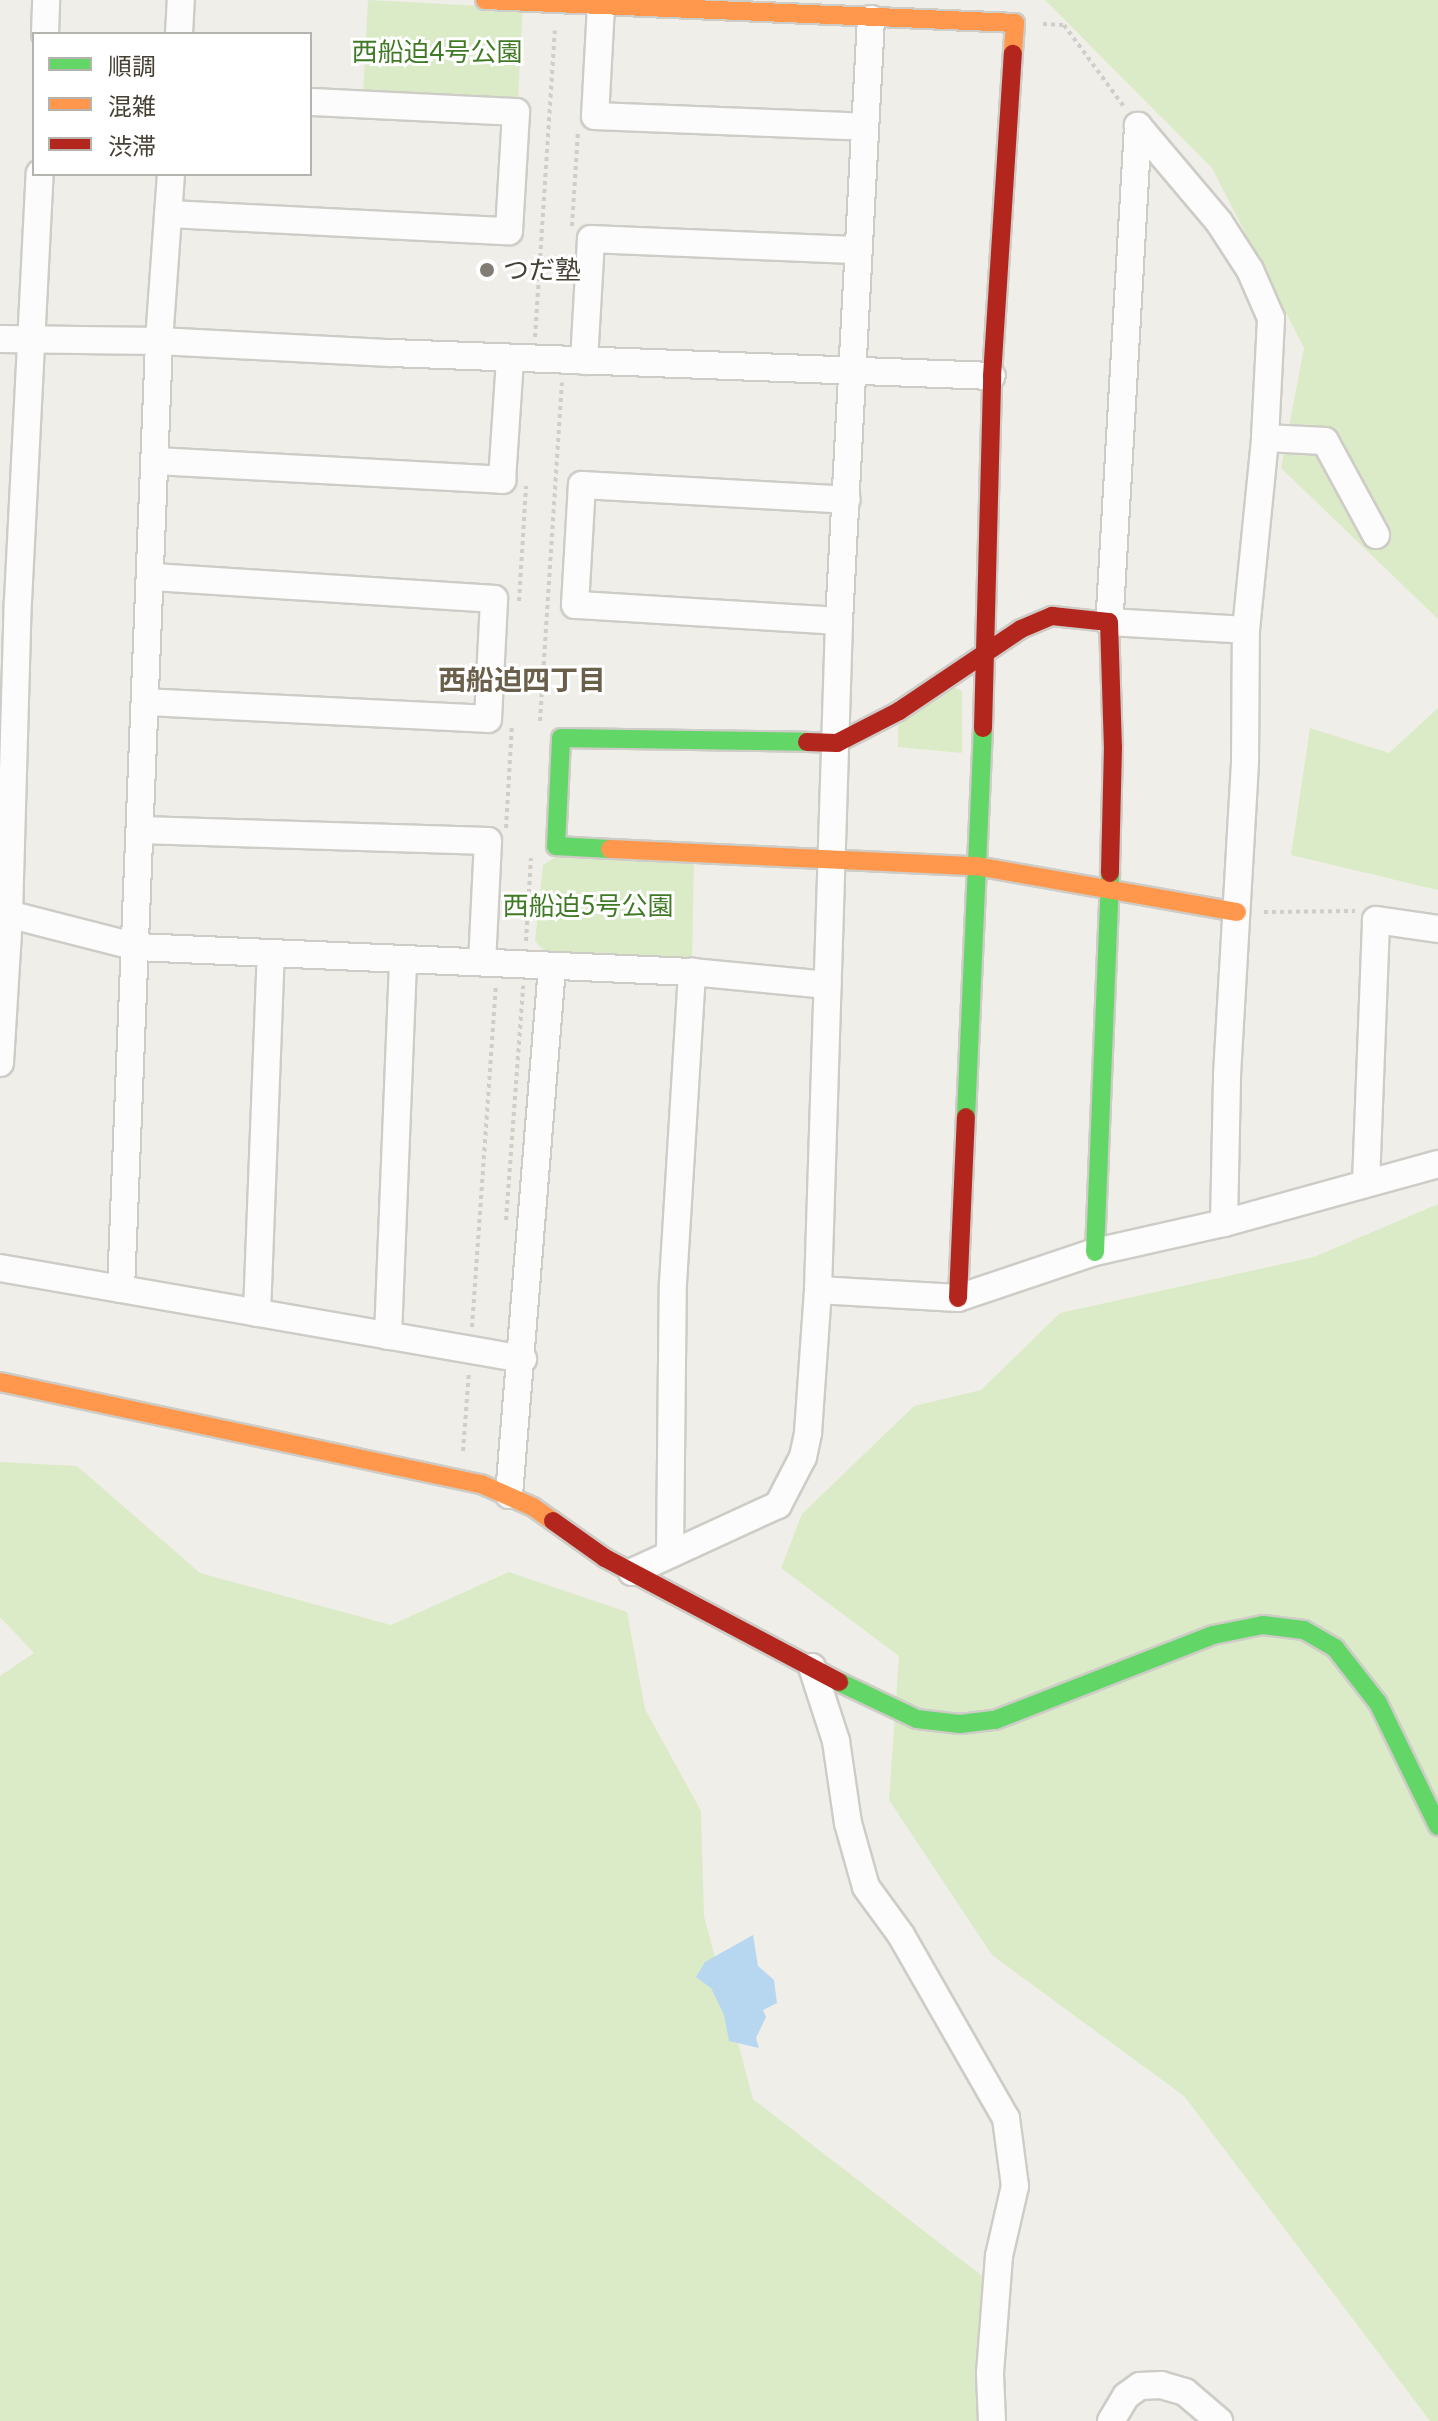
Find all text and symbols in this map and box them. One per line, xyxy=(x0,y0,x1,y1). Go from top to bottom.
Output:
legend xyxy=(32,32,312,176)
park label: 西船迫4号公園 xyxy=(351,36,523,68)
text: 順調 xyxy=(108,51,156,80)
text: 混雑 xyxy=(108,91,156,120)
text: 渋滞 xyxy=(108,131,156,160)
place label: つだ塾 xyxy=(503,254,581,286)
marker: つだ塾 xyxy=(478,261,496,279)
district label: 西船迫四丁目 xyxy=(438,662,606,696)
park label: 西船迫5号公園 xyxy=(502,890,674,922)

